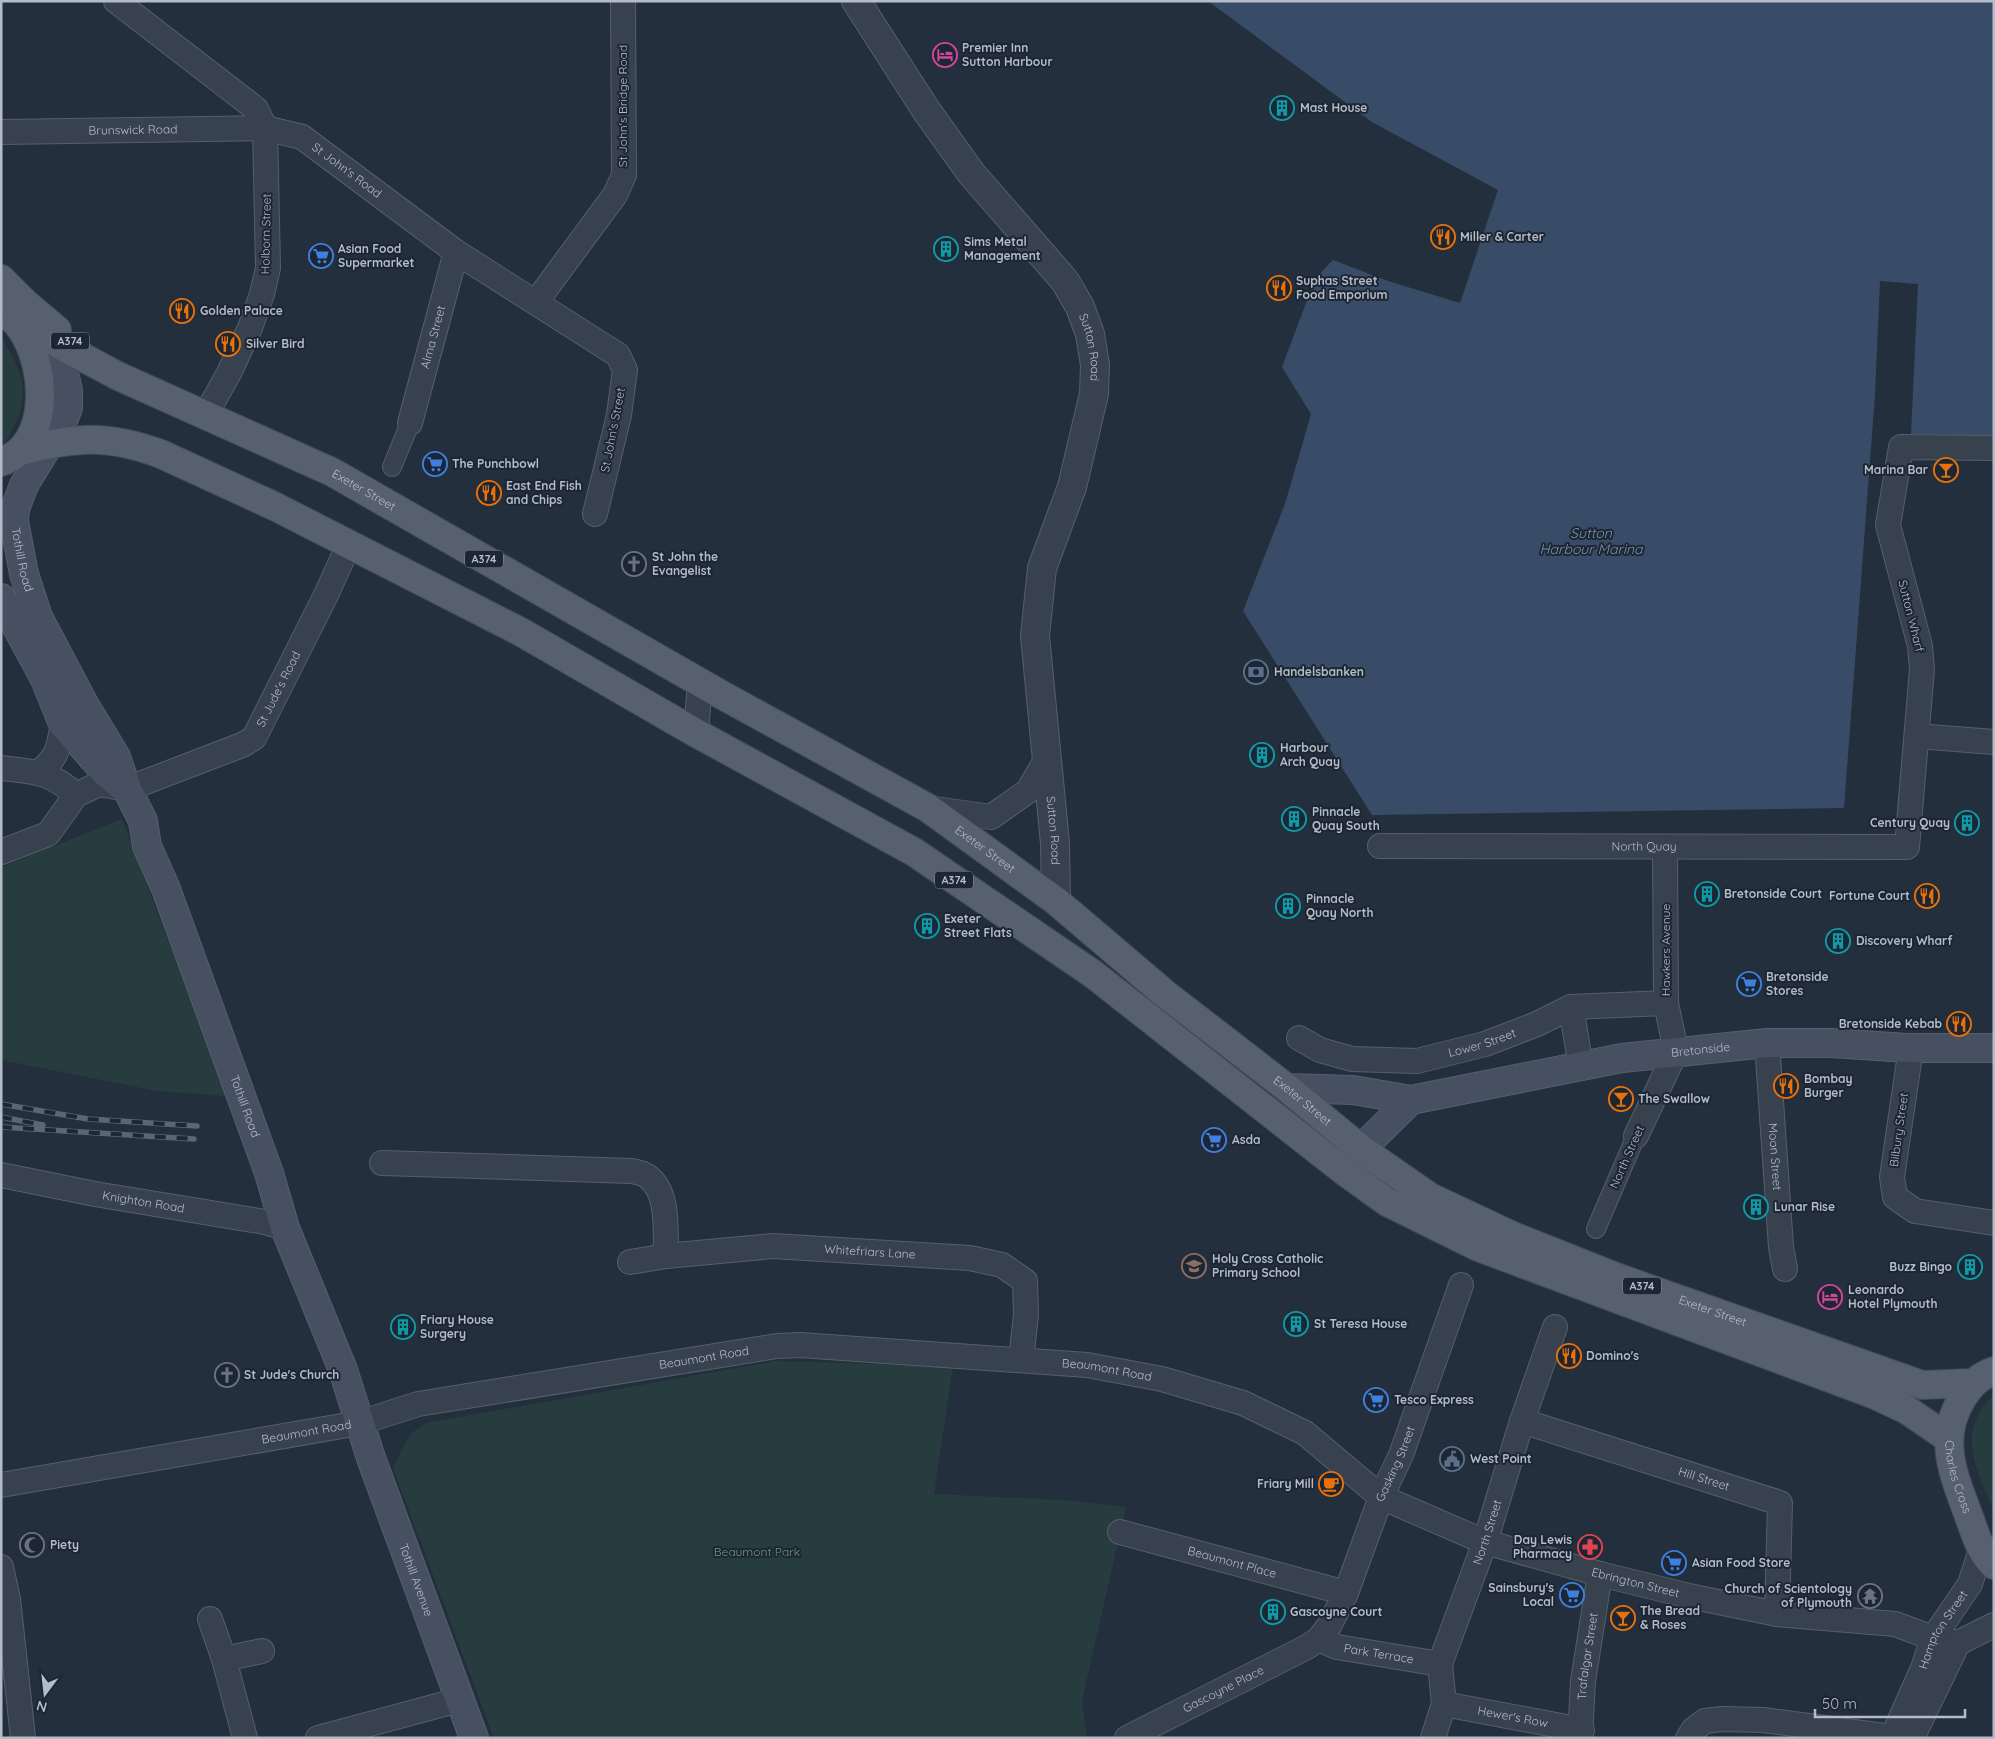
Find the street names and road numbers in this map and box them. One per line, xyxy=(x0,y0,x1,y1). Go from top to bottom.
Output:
street label: St John's Bridge Road xyxy=(615,45,630,167)
street label: Brunswick Road xyxy=(88,121,178,138)
street label: St John's Road xyxy=(309,139,385,201)
street label: Holborn Street xyxy=(257,193,274,275)
street label: Alma Street xyxy=(417,304,448,370)
street label: Sutton Road xyxy=(1076,311,1103,381)
road number: A374 xyxy=(51,332,89,350)
street label: St John's Street xyxy=(597,386,628,474)
street label: Exeter Street xyxy=(330,466,399,514)
street label: Tothill Road xyxy=(8,526,37,593)
road number: A374 xyxy=(465,550,503,568)
street label: Sutton Wharf xyxy=(1895,578,1928,654)
street label: St Jude's Road xyxy=(253,649,303,729)
street label: Sutton Road xyxy=(1044,795,1063,865)
street label: Exeter Street xyxy=(952,822,1018,876)
street label: North Quay xyxy=(1611,838,1677,854)
road number: A374 xyxy=(935,872,973,888)
street label: Hawkers Avenue xyxy=(1658,904,1673,996)
street label: Lower Street xyxy=(1447,1025,1518,1060)
street label: Bretonside xyxy=(1670,1039,1731,1060)
street label: Exeter Street xyxy=(1270,1072,1335,1129)
street label: Tothill Road xyxy=(227,1073,263,1139)
street label: Bilbury Street xyxy=(1886,1092,1911,1168)
street label: North Street xyxy=(1606,1123,1647,1191)
street label: Moon Street xyxy=(1766,1123,1785,1191)
street label: Knighton Road xyxy=(101,1187,186,1216)
street label: Whitefriars Lane xyxy=(824,1241,916,1262)
road number: A374 xyxy=(1623,1278,1661,1294)
street label: Exeter Street xyxy=(1677,1292,1749,1329)
street label: Beaumont Road xyxy=(658,1343,750,1372)
street label: Beaumont Road xyxy=(1061,1355,1153,1384)
street label: Beaumont Road xyxy=(260,1416,352,1447)
street label: Gasking Street xyxy=(1372,1424,1418,1503)
street label: Charles Cross xyxy=(1942,1440,1975,1516)
street label: Hill Street xyxy=(1677,1463,1732,1494)
street label: North Street xyxy=(1469,1498,1505,1567)
street label: Tothill Avenue xyxy=(396,1541,437,1619)
street label: Beaumont Place xyxy=(1186,1543,1278,1581)
street label: Ebrington Street xyxy=(1590,1564,1681,1600)
street label: Hampton Street xyxy=(1915,1587,1970,1671)
street label: Trafalgar Street xyxy=(1574,1612,1601,1700)
street label: Park Terrace xyxy=(1343,1640,1415,1667)
street label: Gascoyne Place xyxy=(1180,1662,1266,1716)
street label: Hewer's Row xyxy=(1476,1702,1549,1730)

